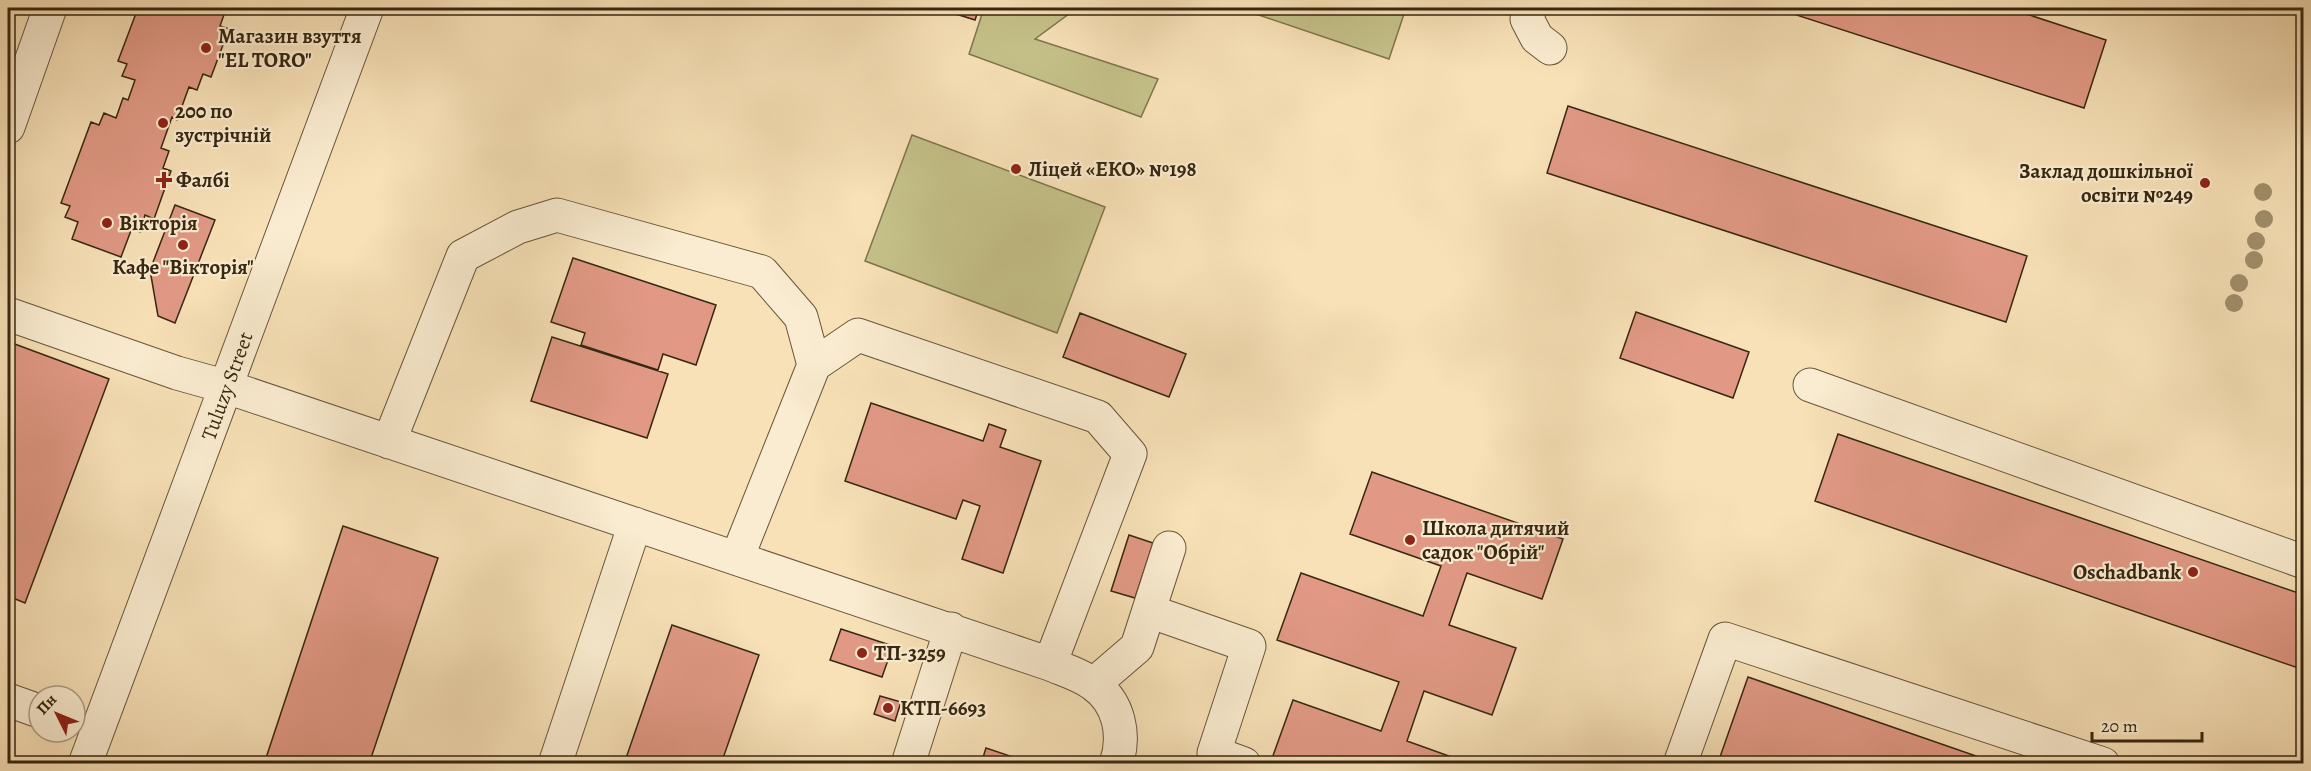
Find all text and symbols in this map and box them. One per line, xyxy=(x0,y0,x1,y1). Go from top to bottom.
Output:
place label: Магазин взуття "EL TORO" xyxy=(218,22,362,74)
marker: Магазин взуття "EL TORO" xyxy=(199,41,213,55)
place label: 200 по зустрічній xyxy=(175,97,272,149)
marker: 200 по зустрічній xyxy=(156,116,170,130)
place label: Ліцей «ЕКО» №198 xyxy=(1028,155,1196,183)
place label: Заклад дошкільної освіти №249 xyxy=(2019,157,2194,209)
marker: Ліцей «ЕКО» №198 xyxy=(1009,162,1023,176)
place label: Фалбі xyxy=(176,166,230,194)
marker: Фалбі xyxy=(157,173,171,187)
marker: Заклад дошкільної освіти №249 xyxy=(2198,176,2212,190)
place label: Вікторія xyxy=(119,209,198,237)
marker: Вікторія xyxy=(100,216,114,230)
marker: Кафе "Вікторія" xyxy=(176,238,190,252)
place label: Кафе "Вікторія" xyxy=(112,253,254,281)
street label: Tuluzy Street xyxy=(194,328,260,444)
place label: Школа дитячий садок "Обрій" xyxy=(1422,514,1570,566)
marker: Школа дитячий садок "Обрій" xyxy=(1403,533,1417,547)
place label: Oschadbank xyxy=(2073,558,2181,586)
marker: Oschadbank xyxy=(2186,565,2200,579)
place label: ТП-3259 xyxy=(874,639,946,667)
marker: ТП-3259 xyxy=(855,646,869,660)
north arrow xyxy=(27,684,87,744)
text: Пн xyxy=(32,689,62,720)
place label: КТП-6693 xyxy=(900,694,986,722)
marker: КТП-6693 xyxy=(881,701,895,715)
scale bar xyxy=(2092,705,2202,743)
text: 20 m xyxy=(2101,714,2138,738)

